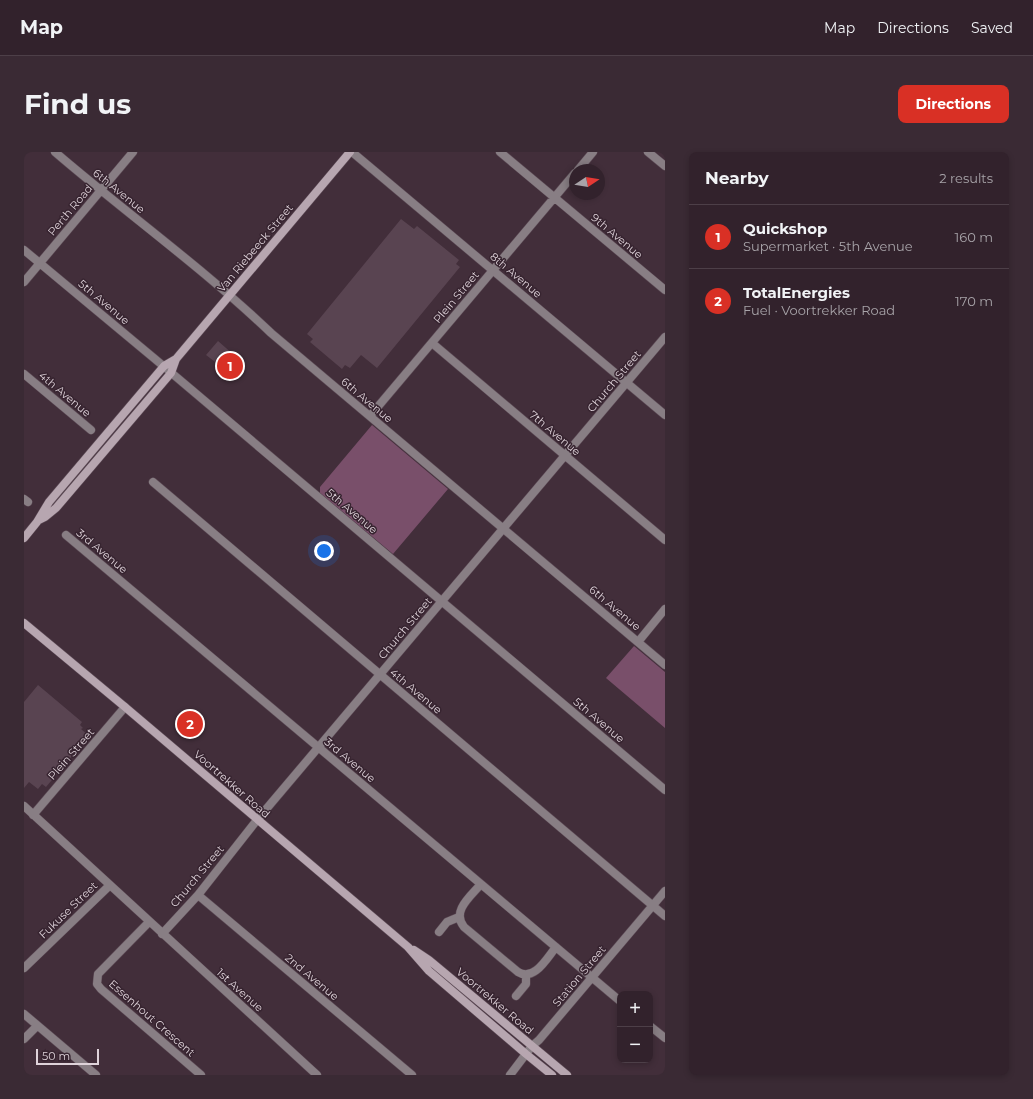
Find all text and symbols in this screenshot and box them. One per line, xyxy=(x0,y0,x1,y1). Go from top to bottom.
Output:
text: Map xyxy=(20,16,63,39)
text: Map xyxy=(824,19,855,37)
text: Directions xyxy=(877,19,949,37)
text: Saved xyxy=(971,19,1013,37)
button: Directions xyxy=(898,85,1009,123)
text: Find us xyxy=(24,87,131,121)
north arrow xyxy=(569,164,605,200)
street label: 6th Avenue xyxy=(90,166,148,216)
text: Nearby xyxy=(705,168,769,188)
text: 2 results xyxy=(939,170,993,186)
street label: Perth Road xyxy=(45,182,95,238)
street label: Van Riebeeck Street xyxy=(214,201,296,295)
street label: 9th Avenue xyxy=(588,210,646,262)
text: Quickshop xyxy=(743,219,827,238)
text: 1 xyxy=(715,229,721,245)
text: 160 m xyxy=(955,229,993,245)
text: Supermarket · 5th Avenue xyxy=(743,238,913,254)
street label: 8th Avenue xyxy=(487,249,545,301)
street label: Plein Street xyxy=(430,268,482,326)
street label: 5th Avenue xyxy=(76,277,133,328)
text: TotalEnergies xyxy=(743,283,850,302)
text: 2 xyxy=(714,293,722,309)
text: 170 m xyxy=(955,293,993,309)
text: Fuel · Voortrekker Road xyxy=(743,302,895,318)
street label: Church Street xyxy=(584,347,644,415)
pin: 1 xyxy=(217,351,243,381)
street label: 4th Avenue xyxy=(36,368,94,420)
street label: 6th Avenue xyxy=(338,374,396,426)
street label: 7th Avenue xyxy=(527,408,584,459)
street label: 5th Avenue xyxy=(324,486,381,537)
street label: 3rd Avenue xyxy=(74,526,131,577)
your location xyxy=(314,541,334,561)
street label: 6th Avenue xyxy=(586,582,644,634)
street label: Church Street xyxy=(375,594,435,662)
street label: 4th Avenue xyxy=(387,665,445,717)
street label: 5th Avenue xyxy=(571,695,628,746)
pin: 2 xyxy=(177,709,203,739)
street label: Plein Street xyxy=(45,725,98,783)
street label: 3rd Avenue xyxy=(322,735,379,786)
street label: Voortrekker Road xyxy=(191,747,273,821)
street label: Church Street xyxy=(167,842,227,910)
street label: Fukuse Street xyxy=(36,878,101,941)
street label: Station Street xyxy=(549,942,609,1009)
street label: 2nd Avenue xyxy=(282,951,342,1004)
street label: 1st Avenue xyxy=(214,965,267,1015)
street label: Voortrekker Road xyxy=(454,965,536,1037)
street label: Essenhout Crescent xyxy=(106,977,198,1060)
map controls xyxy=(617,991,653,1063)
button: + xyxy=(617,991,653,1027)
button: − xyxy=(617,1027,653,1063)
scale bar xyxy=(36,1047,99,1066)
text: 50 m xyxy=(42,1049,70,1063)

